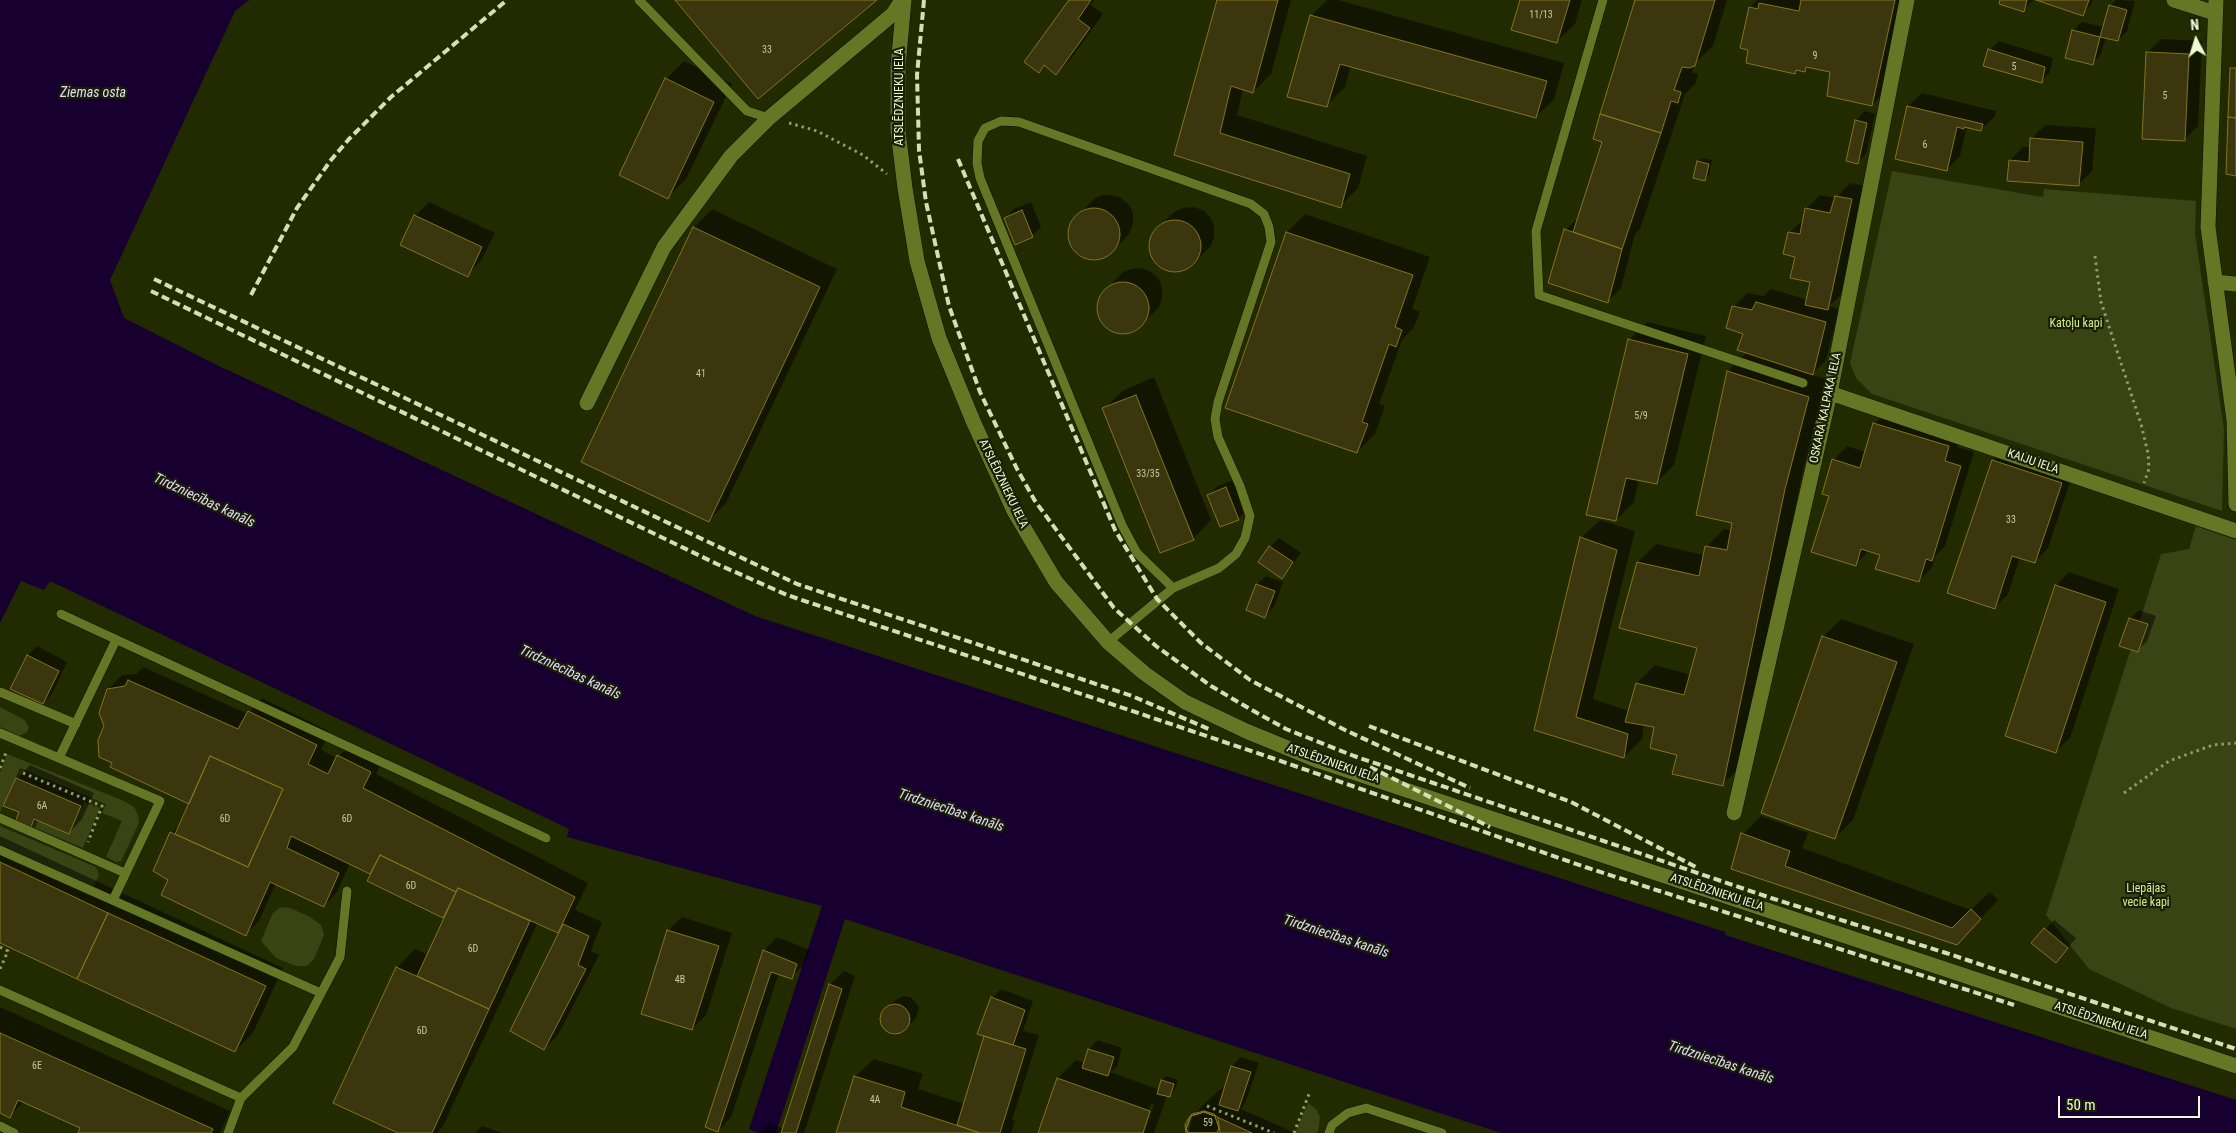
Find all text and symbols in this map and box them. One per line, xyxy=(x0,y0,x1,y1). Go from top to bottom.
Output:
house number: 11/13 xyxy=(1529,9,1553,21)
north arrow xyxy=(2171,15,2221,65)
text: N xyxy=(2190,17,2200,33)
house number: 33 xyxy=(762,44,772,56)
street label: ATSLĒDZNIEKU IELA xyxy=(893,48,907,146)
house number: 9 xyxy=(1813,50,1817,62)
house number: 5 xyxy=(2012,61,2016,73)
water label: Ziemas osta xyxy=(60,85,126,101)
house number: 5 xyxy=(2163,90,2167,102)
house number: 6 xyxy=(1923,139,1927,151)
park label: Katoļu kapi xyxy=(2050,317,2102,331)
street label: OSKARA KALPAKA IELA xyxy=(1807,351,1845,465)
house number: 41 xyxy=(696,368,706,380)
house number: 5/9 xyxy=(1634,410,1648,422)
street label: ATSLĒDZNIEKU IELA xyxy=(975,437,1031,531)
street label: KAIJU IELA xyxy=(2005,446,2061,478)
house number: 33/35 xyxy=(1136,468,1160,480)
water label: Tirdzniecības kanāls xyxy=(151,470,257,532)
house number: 33 xyxy=(2006,514,2016,526)
water label: Tirdzniecības kanāls xyxy=(517,642,623,704)
street label: ATSLĒDZNIEKU IELA xyxy=(1285,741,1381,787)
water label: Tirdzniecības kanāls xyxy=(896,786,1006,836)
house number: 6A xyxy=(37,800,47,812)
house number: 6D xyxy=(220,813,230,825)
house number: 6D xyxy=(342,813,352,825)
street label: ATSLĒDZNIEKU IELA xyxy=(1668,871,1766,915)
house number: 6D xyxy=(406,880,416,892)
park label: Liepājas vecie kapi xyxy=(2122,882,2170,910)
water label: Tirdzniecības kanāls xyxy=(1281,912,1391,962)
house number: 6D xyxy=(468,943,478,955)
house number: 4B xyxy=(675,974,685,986)
street label: ATSLĒDZNIEKU IELA xyxy=(2052,999,2150,1043)
house number: 6D xyxy=(417,1025,427,1037)
water label: Tirdzniecības kanāls xyxy=(1666,1038,1776,1088)
house number: 6E xyxy=(32,1060,42,1072)
scale bar xyxy=(2061,1086,2204,1118)
house number: 4A xyxy=(870,1094,880,1106)
text: 50 m xyxy=(2066,1096,2096,1114)
house number: 59 xyxy=(1203,1117,1213,1129)

